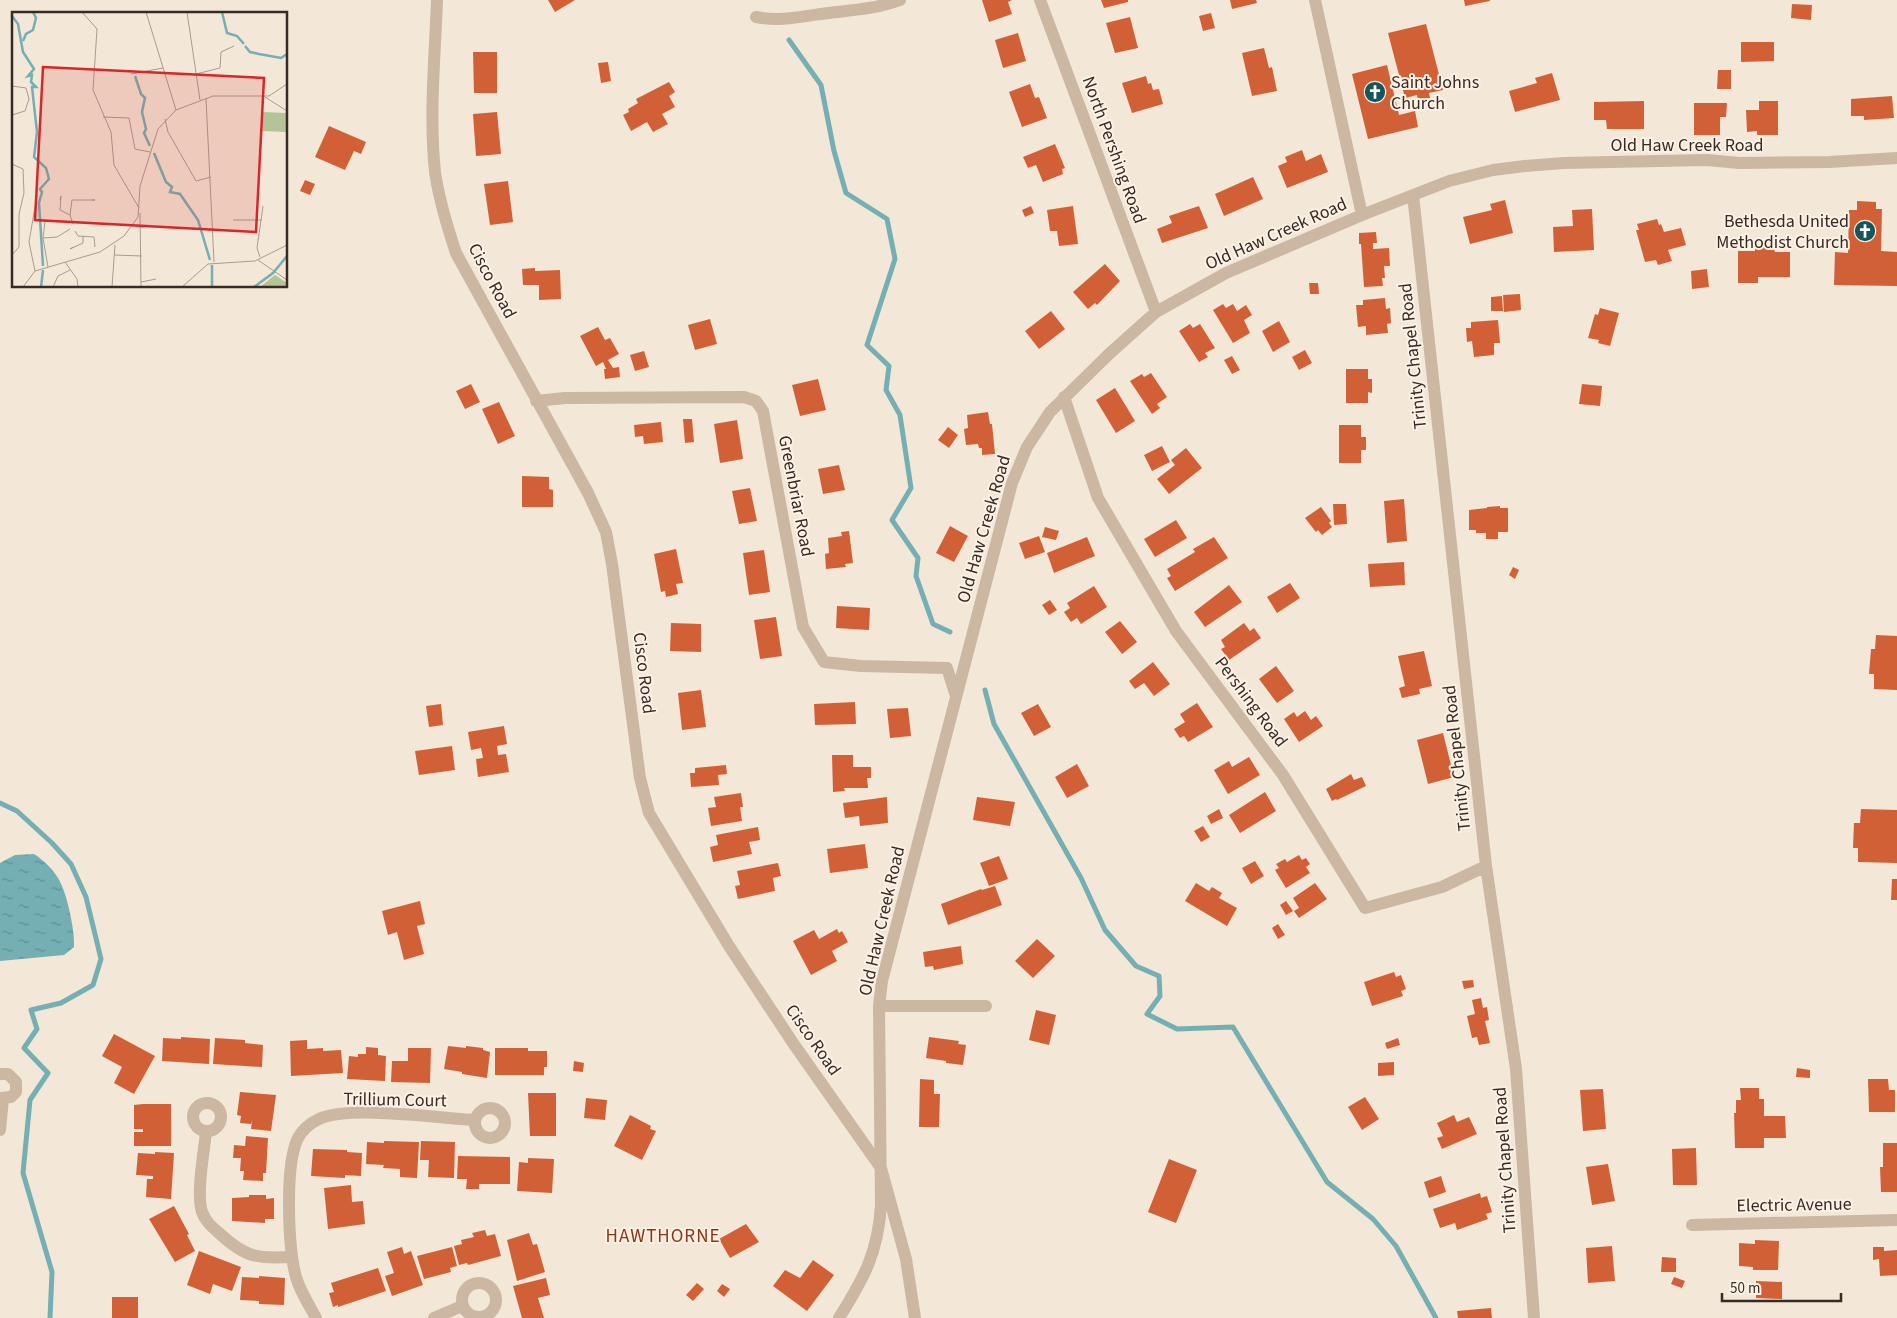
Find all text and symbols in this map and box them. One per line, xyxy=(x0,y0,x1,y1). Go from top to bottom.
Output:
inset map xyxy=(12,12,288,288)
place label: Saint Johns Church xyxy=(1391,70,1479,116)
street label: North Pershing Road xyxy=(1076,73,1152,227)
church icon: Saint Johns Church xyxy=(1363,80,1387,104)
street label: Old Haw Creek Road xyxy=(1611,133,1763,158)
street label: Old Haw Creek Road xyxy=(1201,192,1351,276)
place label: Bethesda United Methodist Church xyxy=(1716,209,1849,255)
church icon: Bethesda United Methodist Church xyxy=(1853,219,1877,243)
street label: Cisco Road xyxy=(462,239,522,323)
street label: Trinity Chapel Road xyxy=(1393,282,1433,430)
street label: Greenbriar Road xyxy=(772,433,820,559)
street label: Old Haw Creek Road xyxy=(951,452,1017,606)
street label: Cisco Road xyxy=(627,631,661,715)
street label: Pershing Road xyxy=(1209,651,1293,753)
street label: Trinity Chapel Road xyxy=(1437,684,1477,832)
street label: Old Haw Creek Road xyxy=(853,844,911,998)
street label: Cisco Road xyxy=(779,999,847,1081)
street label: Trinity Chapel Road xyxy=(1487,1086,1523,1234)
street label: Trillium Court xyxy=(343,1087,447,1113)
street label: Electric Avenue xyxy=(1736,1191,1852,1219)
district label: HAWTHORNE xyxy=(606,1223,720,1250)
scale bar xyxy=(1722,1270,1841,1302)
text: 50 m xyxy=(1730,1278,1760,1299)

